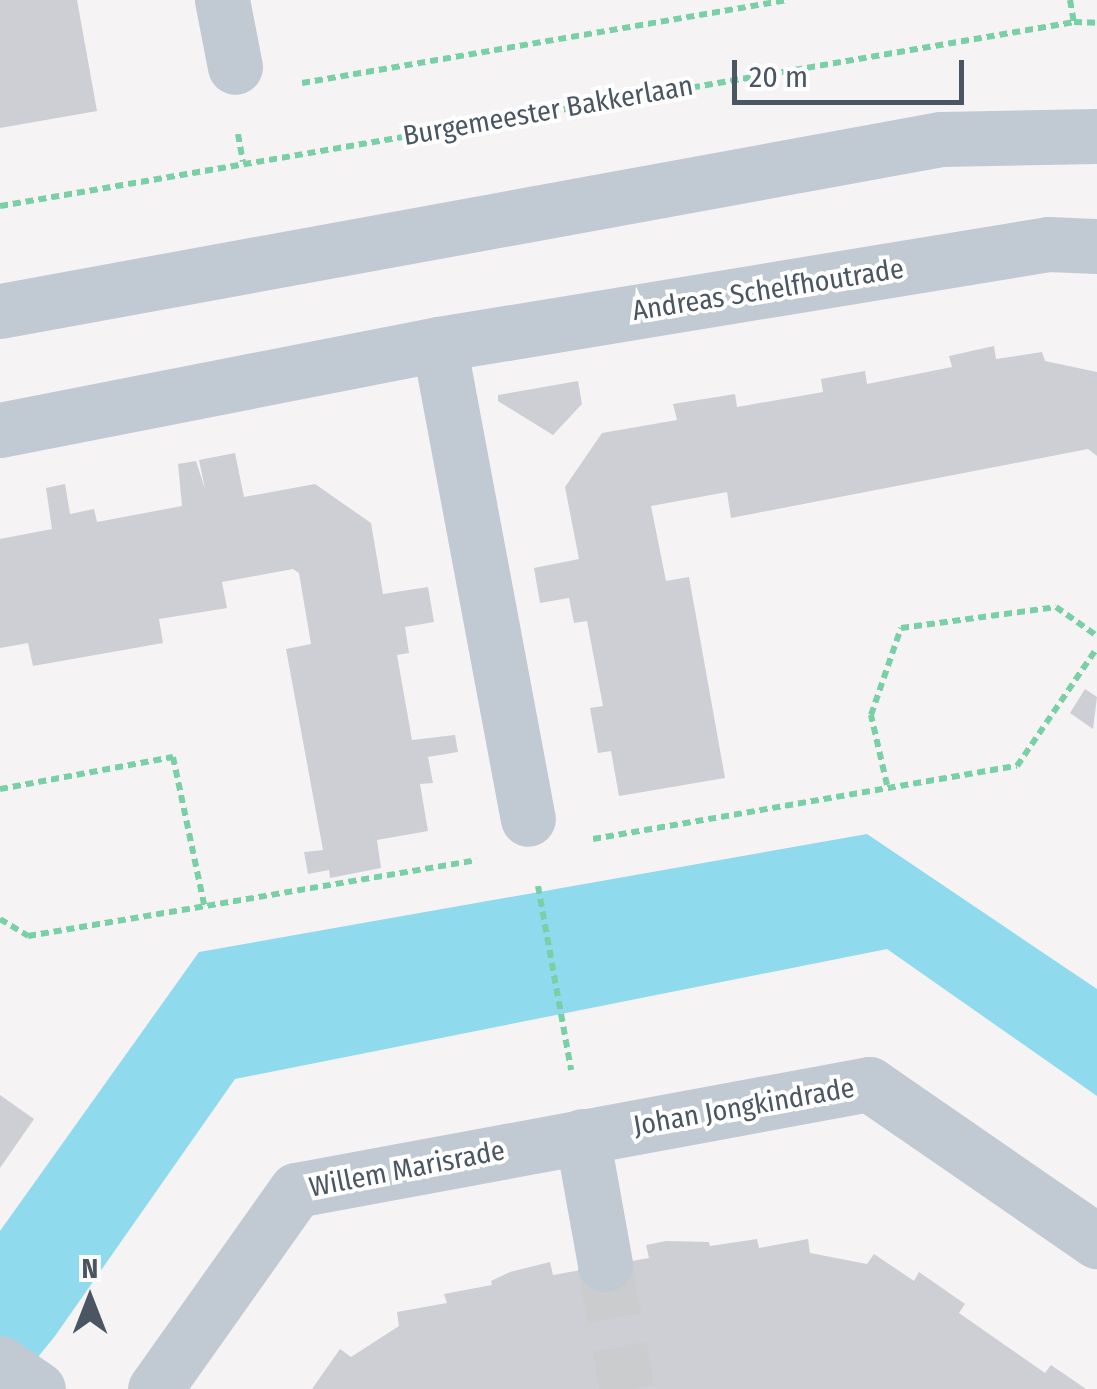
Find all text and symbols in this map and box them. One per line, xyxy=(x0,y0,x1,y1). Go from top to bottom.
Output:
scale bar xyxy=(737,40,970,102)
text: 20 m xyxy=(749,59,808,95)
street label: Burgemeester Bakkerlaan xyxy=(400,69,696,153)
street label: Andreas Schelfhoutrade xyxy=(630,252,906,328)
street label: Johan Jongkindrade xyxy=(631,1071,857,1143)
street label: Willem Marisrade xyxy=(306,1134,508,1204)
north arrow xyxy=(40,1249,140,1349)
text: N xyxy=(82,1252,98,1285)

